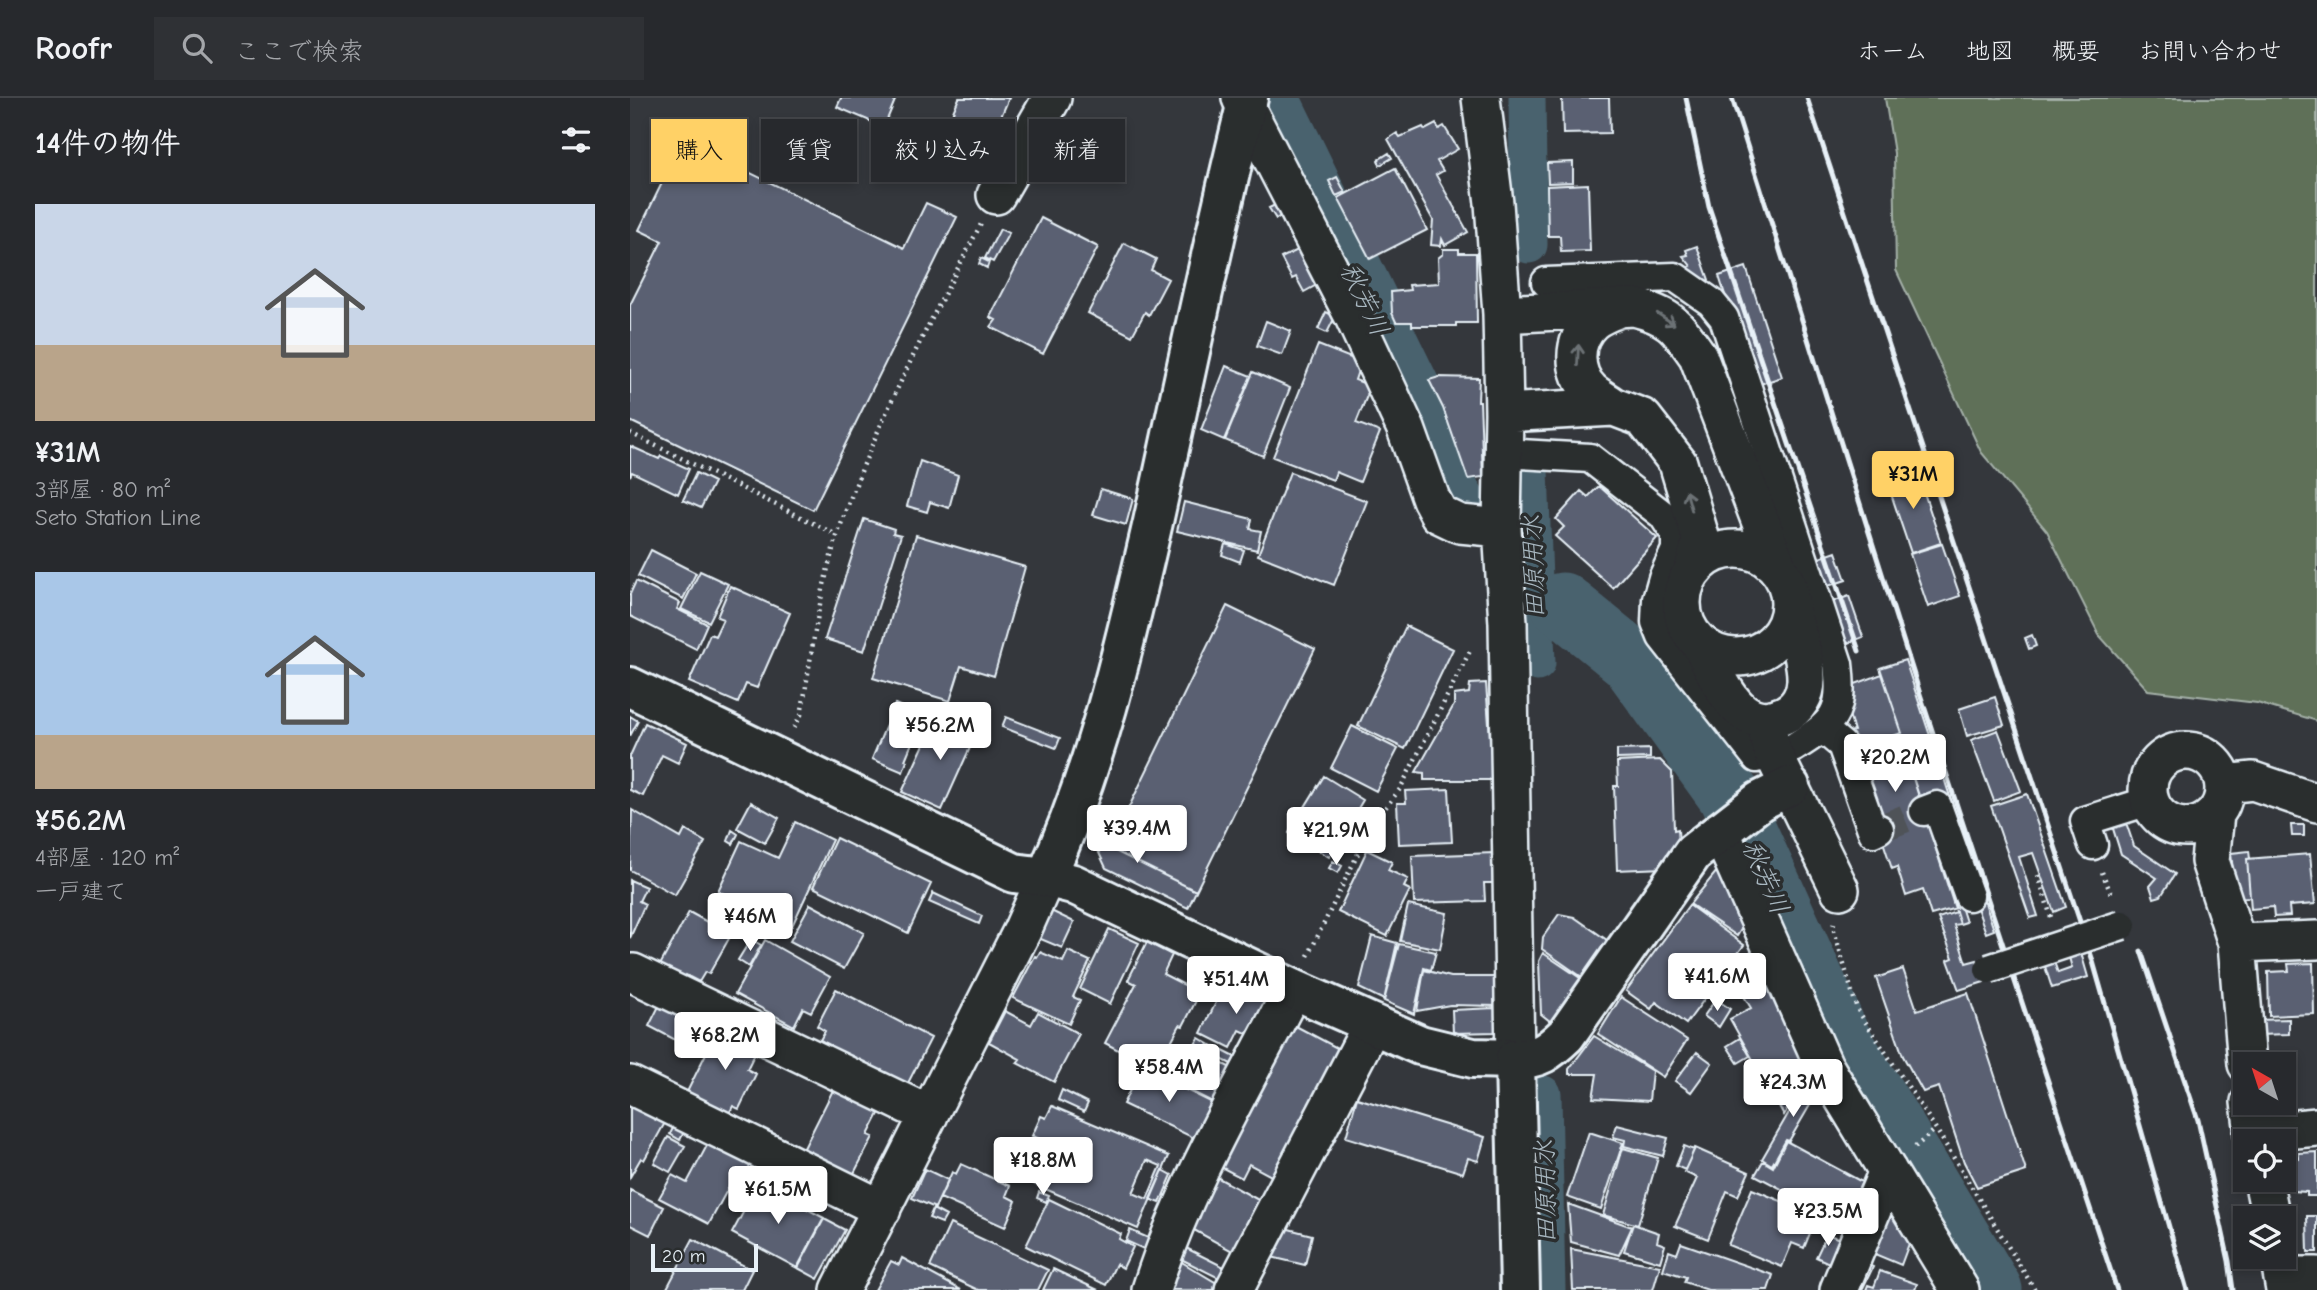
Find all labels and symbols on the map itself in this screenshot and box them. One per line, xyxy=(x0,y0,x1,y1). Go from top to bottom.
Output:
water label: 秋芳川 xyxy=(1334,258,1395,341)
one-way arrow xyxy=(1655,312,1675,326)
one-way arrow xyxy=(1572,344,1585,367)
pin: ¥31M xyxy=(1872,452,1954,511)
one-way arrow xyxy=(1682,491,1695,513)
water label: 田原用水 xyxy=(1517,514,1551,619)
pin: ¥56.2M xyxy=(883,702,997,762)
pin: ¥20.2M xyxy=(1838,734,1952,794)
pin: ¥39.4M xyxy=(1080,806,1194,865)
pin: ¥21.9M xyxy=(1279,808,1393,867)
water label: 秋芳川 xyxy=(1736,836,1795,919)
pin: ¥46M xyxy=(709,894,791,953)
pin: ¥41.6M xyxy=(1660,954,1774,1013)
pin: ¥51.4M xyxy=(1179,956,1293,1016)
pin: ¥68.2M xyxy=(668,1012,782,1072)
pin: ¥58.4M xyxy=(1112,1044,1226,1104)
north arrow xyxy=(2233,1052,2296,1115)
pin: ¥24.3M xyxy=(1736,1060,1850,1119)
pin: ¥18.8M xyxy=(986,1138,1100,1197)
water label: 田原用水 xyxy=(1530,1140,1562,1244)
pin: ¥61.5M xyxy=(721,1166,835,1226)
pin: ¥23.5M xyxy=(1771,1188,1885,1248)
scale bar xyxy=(651,1241,758,1273)

